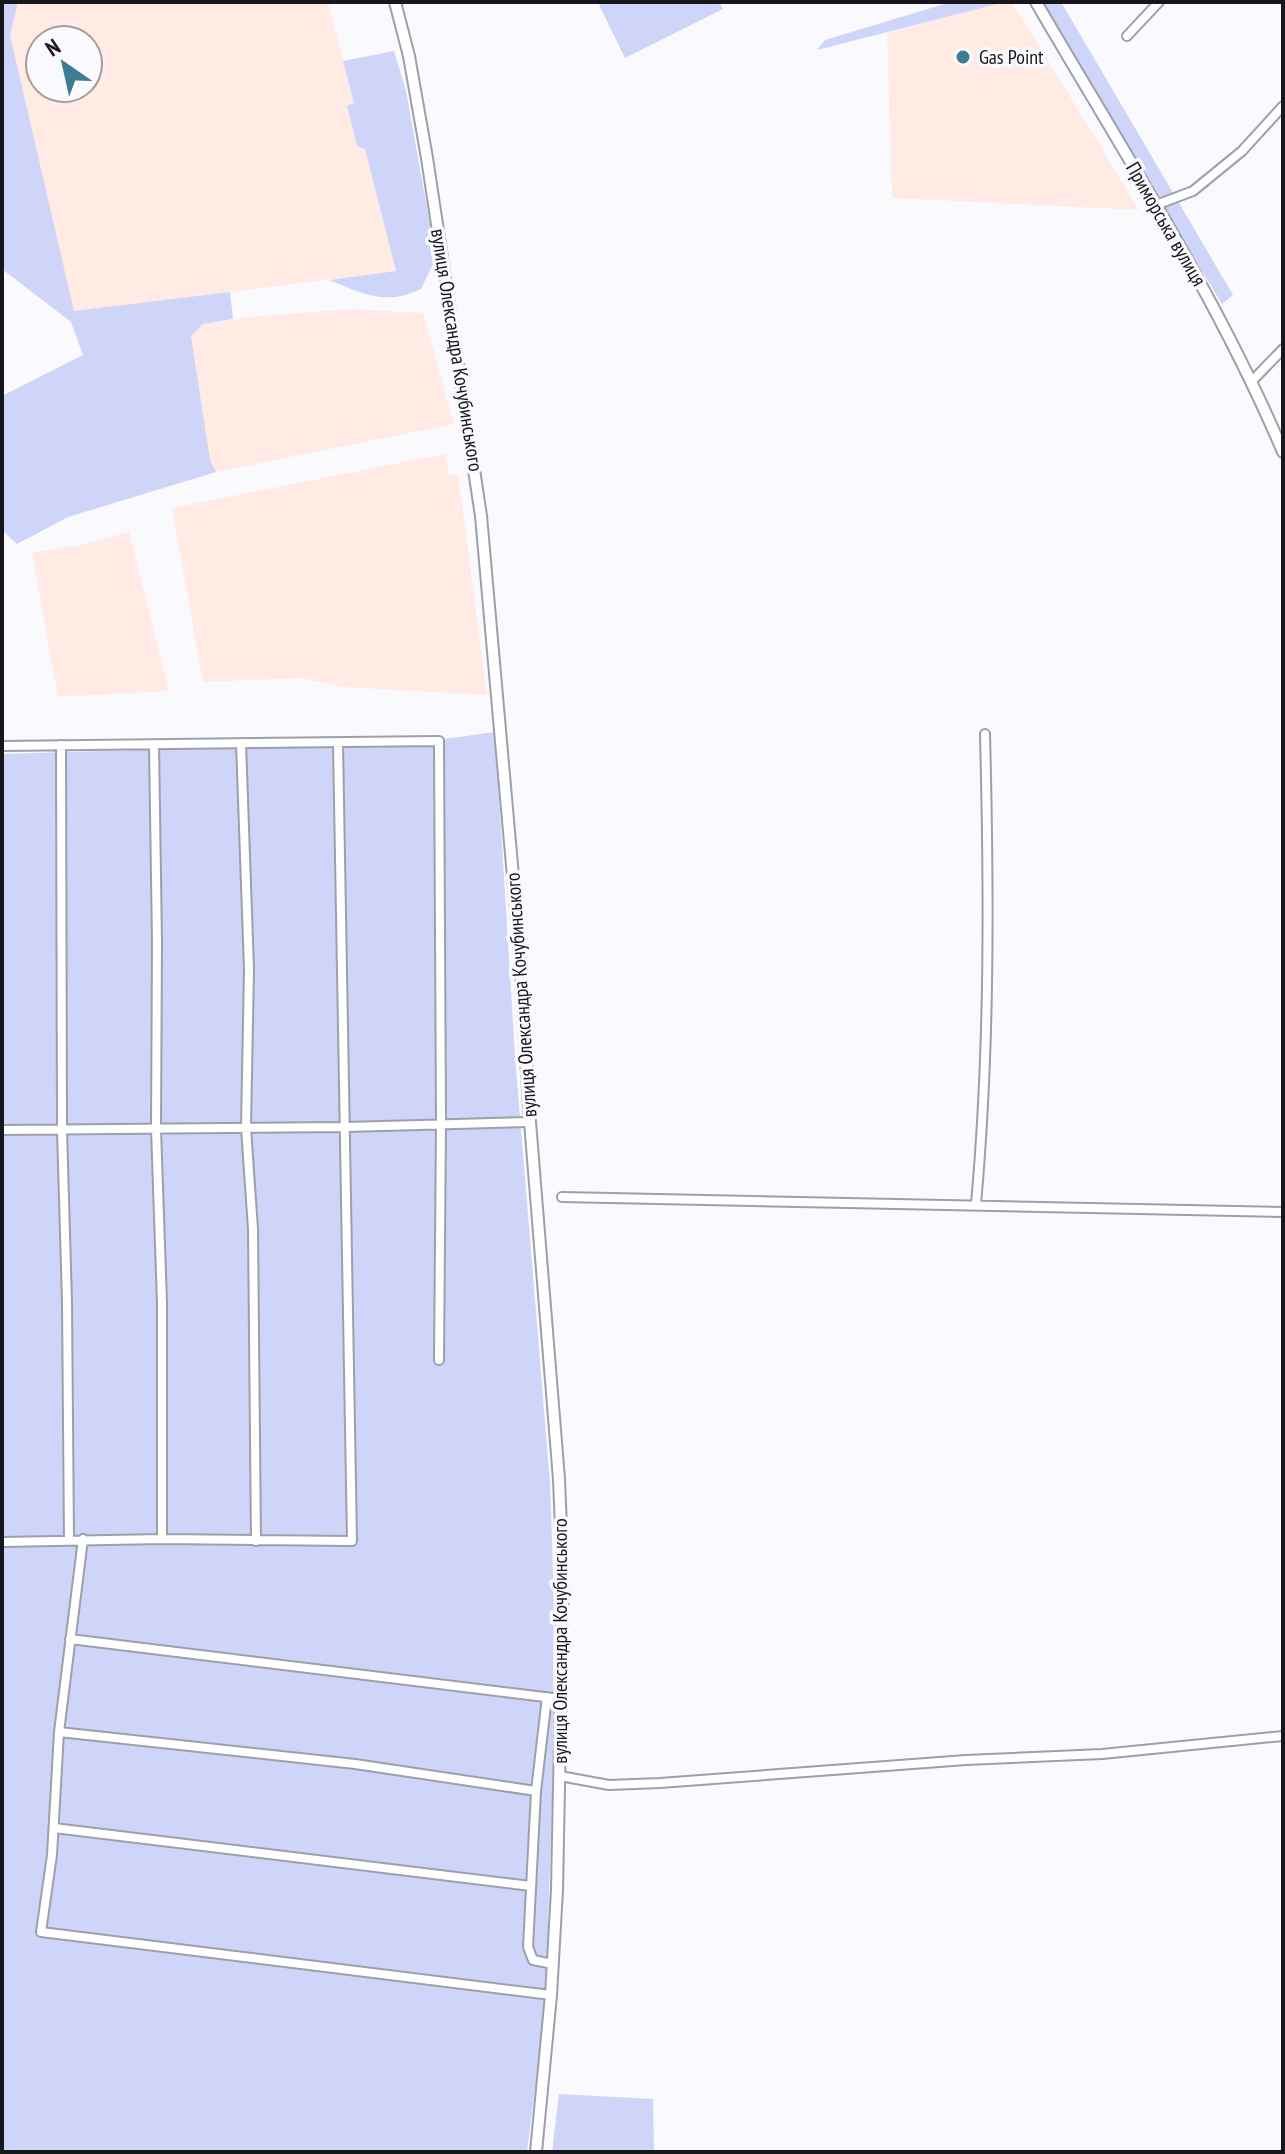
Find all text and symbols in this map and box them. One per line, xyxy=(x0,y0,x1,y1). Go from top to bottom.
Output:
north arrow xyxy=(24,24,104,104)
text: N xyxy=(40,32,66,62)
place label: Gas Point xyxy=(979,44,1044,70)
marker: Gas Point xyxy=(954,48,972,66)
street label: Приморська вулиця xyxy=(1120,157,1212,291)
street label: вулиця Олександра Кочубинського xyxy=(425,227,489,473)
street label: вулиця Олександра Кочубинського xyxy=(499,872,543,1118)
street label: вулиця Олександра Кочубинського xyxy=(547,1518,573,1764)

